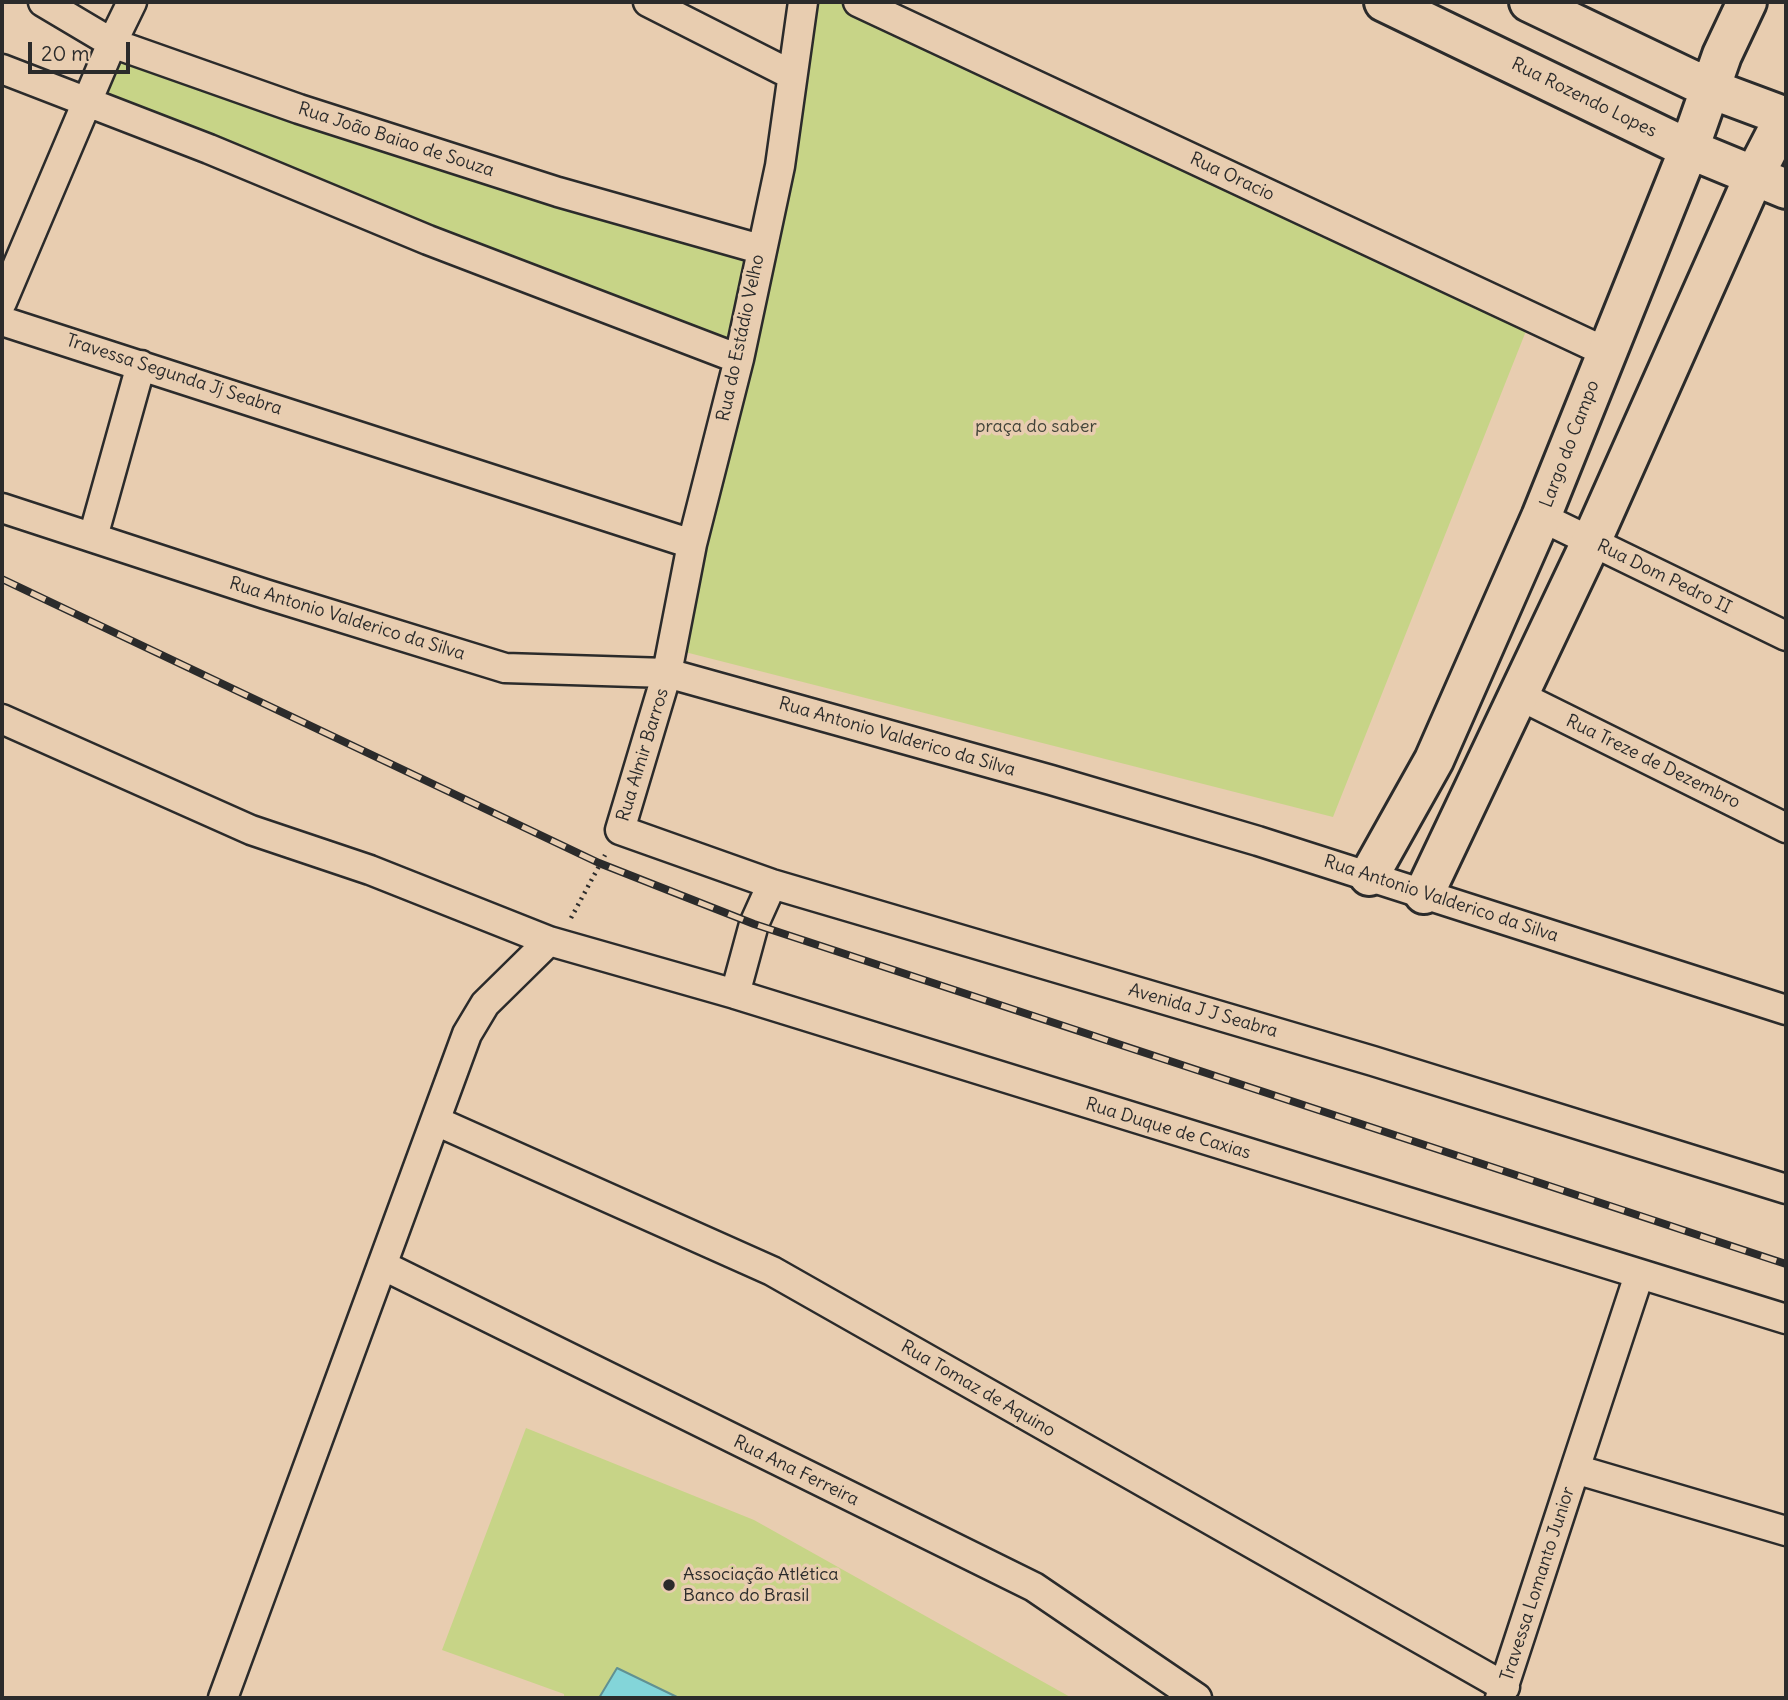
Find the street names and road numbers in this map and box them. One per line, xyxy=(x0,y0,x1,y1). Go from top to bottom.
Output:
street label: Rua Rozendo Lopes xyxy=(1508,53,1660,143)
street label: Rua João Baiao de Souza xyxy=(295,98,497,182)
street label: Rua Oracio xyxy=(1186,148,1278,206)
street label: Rua do Estádio Velho xyxy=(713,253,769,423)
street label: Travessa Segunda Jj Seabra xyxy=(63,330,285,420)
street label: Largo do Campo xyxy=(1536,377,1604,511)
street label: Rua Dom Pedro II xyxy=(1593,535,1735,619)
street label: Rua Antonio Valderico da Silva xyxy=(227,573,467,665)
street label: Rua Almir Barros xyxy=(612,686,674,824)
street label: Rua Antonio Valderico da Silva xyxy=(776,693,1018,781)
street label: Rua Treze de Dezembro xyxy=(1562,710,1744,814)
street label: Rua Antonio Valderico da Silva xyxy=(1321,851,1561,947)
street label: Avenida J J Seabra xyxy=(1126,979,1280,1043)
street label: Rua Duque de Caxias xyxy=(1083,1094,1253,1164)
street label: Rua Tomaz de Aquino xyxy=(897,1336,1059,1442)
street label: Rua Ana Ferreira xyxy=(730,1431,862,1511)
street label: Travessa Lomanto Junior xyxy=(1496,1484,1580,1684)

